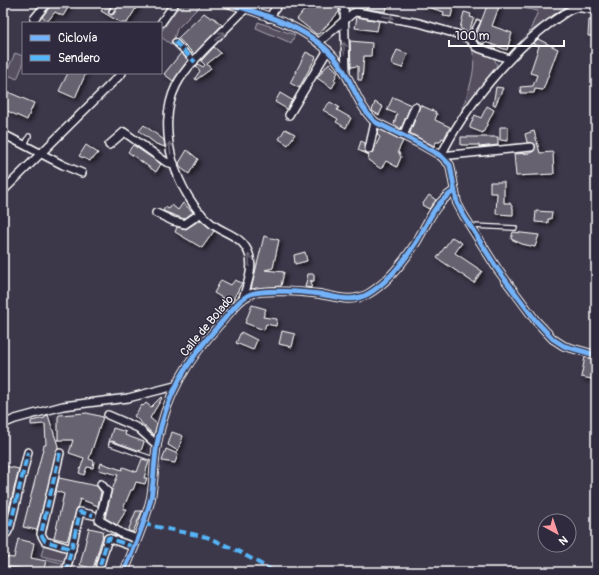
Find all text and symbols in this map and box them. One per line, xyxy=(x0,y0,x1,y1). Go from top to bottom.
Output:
one-way arrow xyxy=(381,13,394,21)
legend xyxy=(22,22,162,74)
scale bar xyxy=(449,22,564,48)
text: 100 m xyxy=(455,29,490,44)
text: Ciclovía xyxy=(58,31,98,46)
one-way arrow xyxy=(215,31,225,41)
one-way arrow xyxy=(341,42,348,55)
text: Sendero xyxy=(58,51,100,66)
one-way arrow xyxy=(167,142,174,155)
one-way arrow xyxy=(246,254,253,267)
street label: Calle de Bolado xyxy=(177,292,237,360)
north arrow xyxy=(537,513,577,553)
text: N xyxy=(556,533,570,548)

